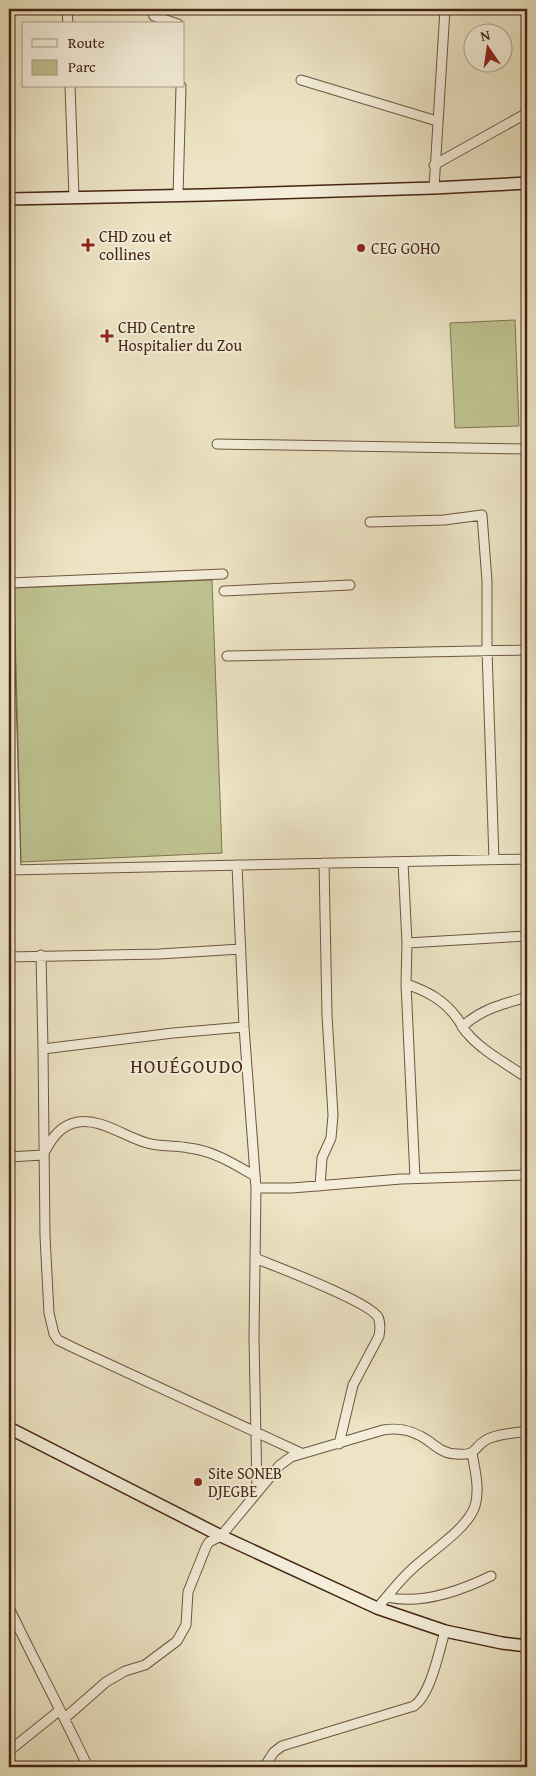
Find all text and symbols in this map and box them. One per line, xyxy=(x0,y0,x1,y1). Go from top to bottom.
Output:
legend xyxy=(22,22,185,88)
north arrow xyxy=(464,22,514,72)
text: N xyxy=(478,24,493,46)
text: Route xyxy=(68,32,105,53)
text: Parc xyxy=(68,56,96,77)
place label: CHD zou et collines xyxy=(99,224,172,266)
place label: CEG GOHO xyxy=(371,236,441,260)
marker: CHD zou et collines xyxy=(81,238,95,252)
marker: CEG GOHO xyxy=(355,242,367,254)
place label: CHD Centre Hospitalier du Zou xyxy=(118,315,242,357)
marker: CHD Centre Hospitalier du Zou xyxy=(100,329,114,343)
district label: HOUÉGOUDO xyxy=(130,1052,244,1080)
place label: Site SONEB DJEGBE xyxy=(208,1461,282,1503)
marker: Site SONEB DJEGBE xyxy=(192,1476,204,1488)

